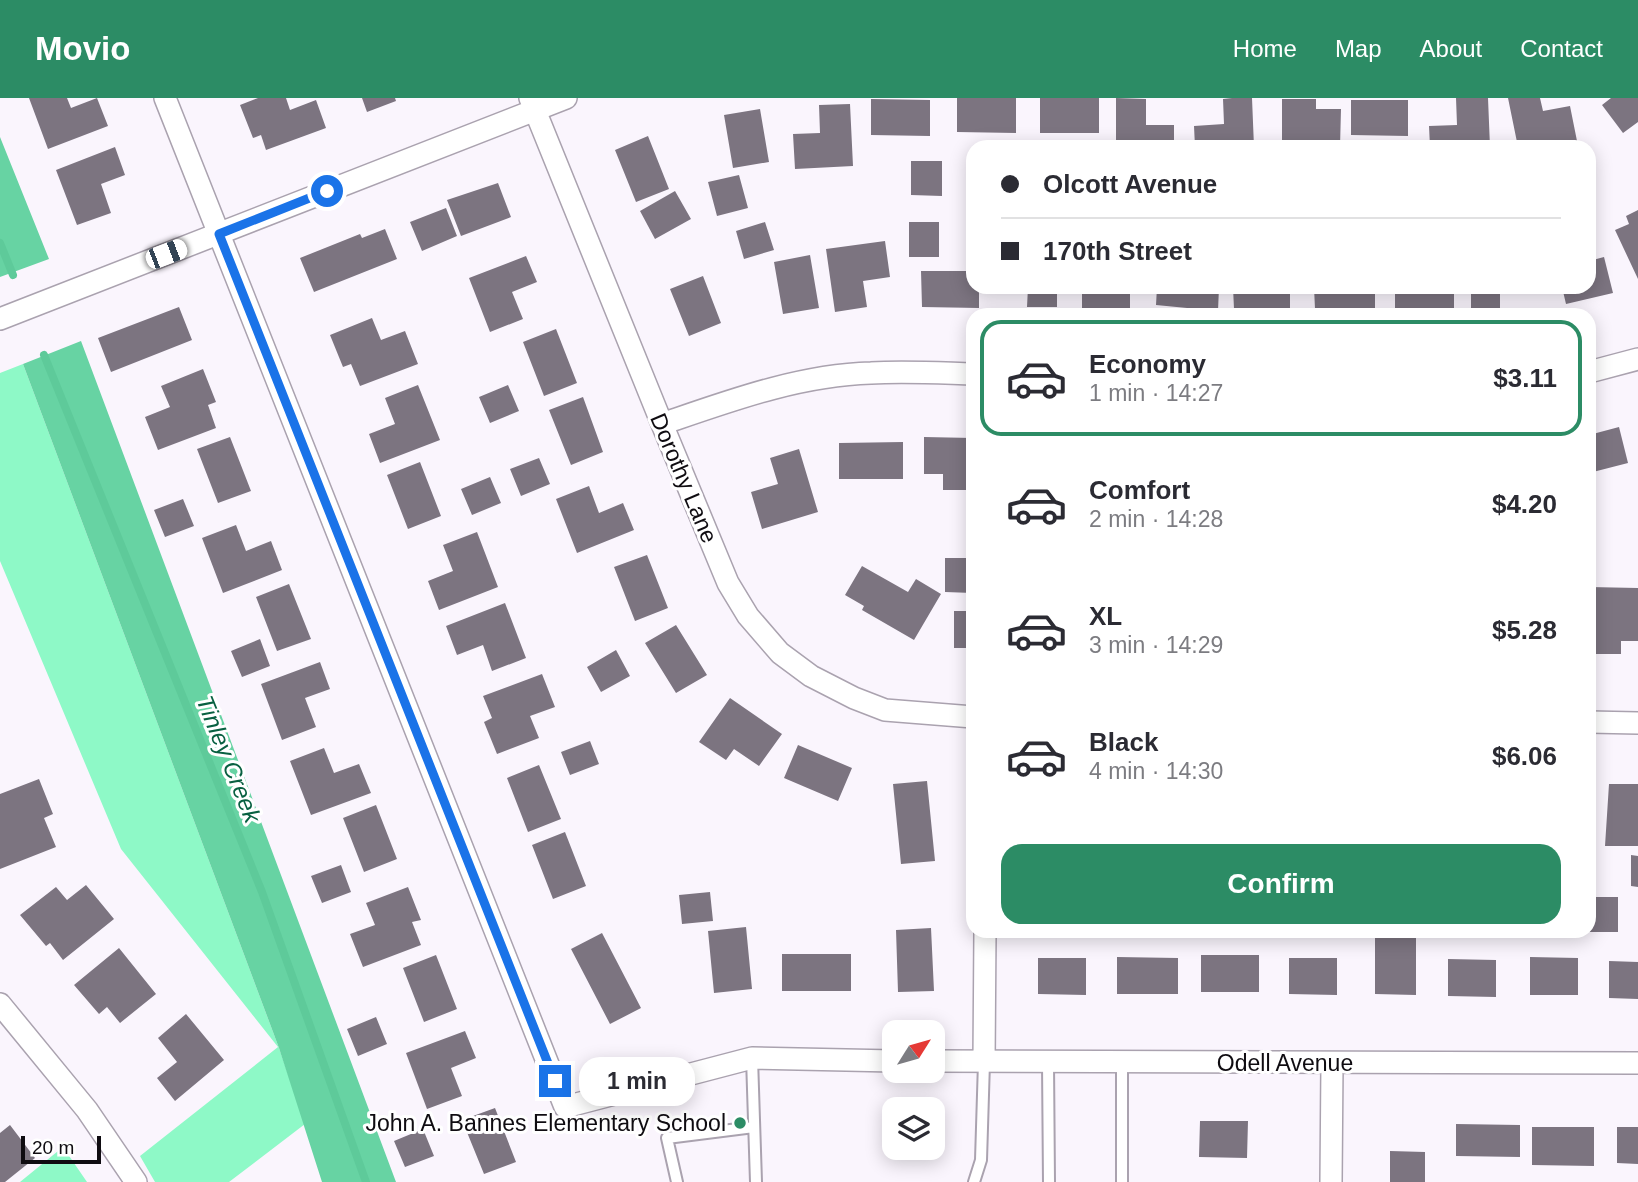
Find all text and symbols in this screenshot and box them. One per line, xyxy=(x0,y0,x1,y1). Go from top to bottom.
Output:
text: Movio xyxy=(35,30,130,67)
text: Home xyxy=(1233,35,1297,62)
text: Map xyxy=(1335,35,1382,62)
text: About xyxy=(1420,35,1482,62)
text: Contact xyxy=(1520,35,1603,62)
text: Olcott Avenue xyxy=(1043,169,1217,199)
route start xyxy=(311,175,343,207)
text: 170th Street xyxy=(1043,236,1192,266)
car xyxy=(143,237,190,271)
icon: car xyxy=(1005,347,1068,410)
text: Economy xyxy=(1089,349,1206,379)
text: $3.11 xyxy=(1493,363,1557,393)
text: 1 min · 14:27 xyxy=(1089,380,1223,406)
street label: Dorothy Lane xyxy=(645,409,723,547)
icon: car xyxy=(1005,473,1068,536)
text: Comfort xyxy=(1089,475,1190,505)
text: $4.20 xyxy=(1492,489,1557,519)
text: 2 min · 14:28 xyxy=(1089,506,1223,532)
icon: car xyxy=(1005,599,1068,662)
text: XL xyxy=(1089,601,1122,631)
text: $5.28 xyxy=(1492,615,1557,645)
text: 3 min · 14:29 xyxy=(1089,632,1223,658)
water label: Tinley Creek xyxy=(191,692,267,828)
icon: car xyxy=(1005,725,1068,788)
text: Black xyxy=(1089,727,1158,757)
text: $6.06 xyxy=(1492,741,1557,771)
text: 4 min · 14:30 xyxy=(1089,758,1223,784)
button: Confirm xyxy=(1001,844,1561,924)
north arrow xyxy=(882,1020,945,1083)
map controls xyxy=(882,1020,945,1160)
street label: Odell Avenue xyxy=(1217,1050,1353,1076)
callout: 1 min xyxy=(580,1056,695,1105)
route end xyxy=(539,1065,571,1097)
text: 1 min xyxy=(607,1068,667,1094)
button: layers xyxy=(882,1097,945,1160)
place label: John A. Bannes Elementary School xyxy=(365,1110,726,1136)
marker: John A. Bannes Elementary School xyxy=(732,1115,748,1131)
scale bar xyxy=(21,1133,102,1165)
text: 20 m xyxy=(32,1137,74,1158)

